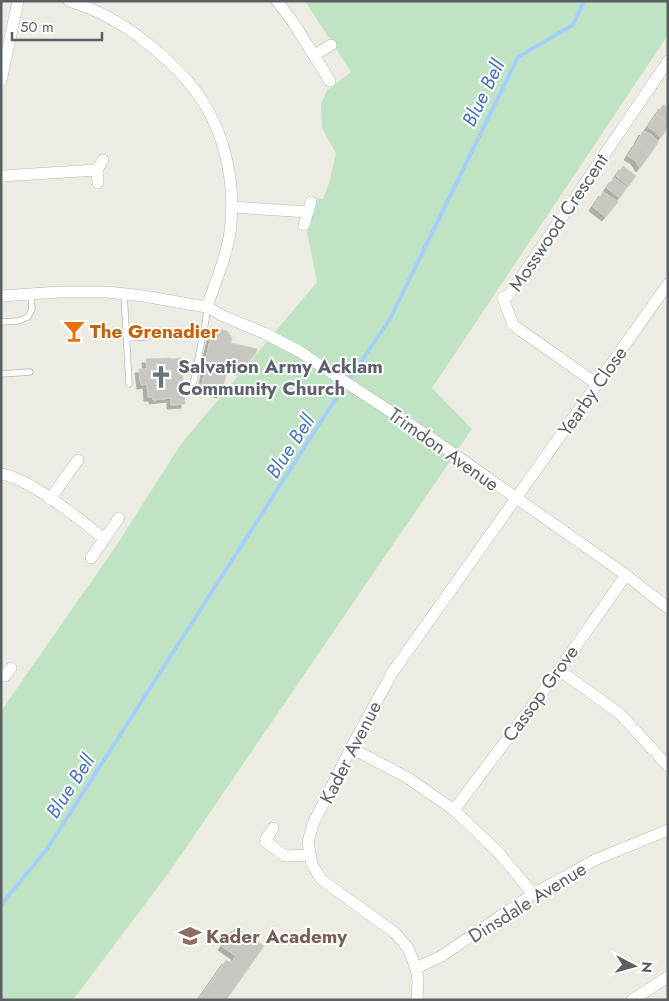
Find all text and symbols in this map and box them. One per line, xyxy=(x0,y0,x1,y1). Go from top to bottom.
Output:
scale bar xyxy=(12,10,102,42)
text: 50 m xyxy=(20,16,54,38)
water label: Blue Bell xyxy=(455,53,513,132)
street label: Mosswood Crescent xyxy=(502,148,615,297)
bar icon: The Grenadier xyxy=(61,318,87,344)
place label: The Grenadier xyxy=(90,318,219,345)
street label: Yearby Close xyxy=(552,341,633,442)
place label: Salvation Army Acklam Community Church xyxy=(178,353,383,402)
church icon: Salvation Army Acklam Community Church xyxy=(148,364,174,390)
street label: Trimdon Avenue xyxy=(383,401,505,498)
water label: Blue Bell xyxy=(259,407,323,484)
street label: Cassop Grove xyxy=(496,639,585,747)
street label: Kader Avenue xyxy=(313,696,388,808)
water label: Blue Bell xyxy=(39,747,103,824)
street label: Dinsdale Avenue xyxy=(463,855,592,950)
school or university icon: Kader Academy xyxy=(177,923,203,949)
place label: Kader Academy xyxy=(206,923,348,950)
north arrow xyxy=(609,941,659,991)
text: N xyxy=(636,961,657,974)

